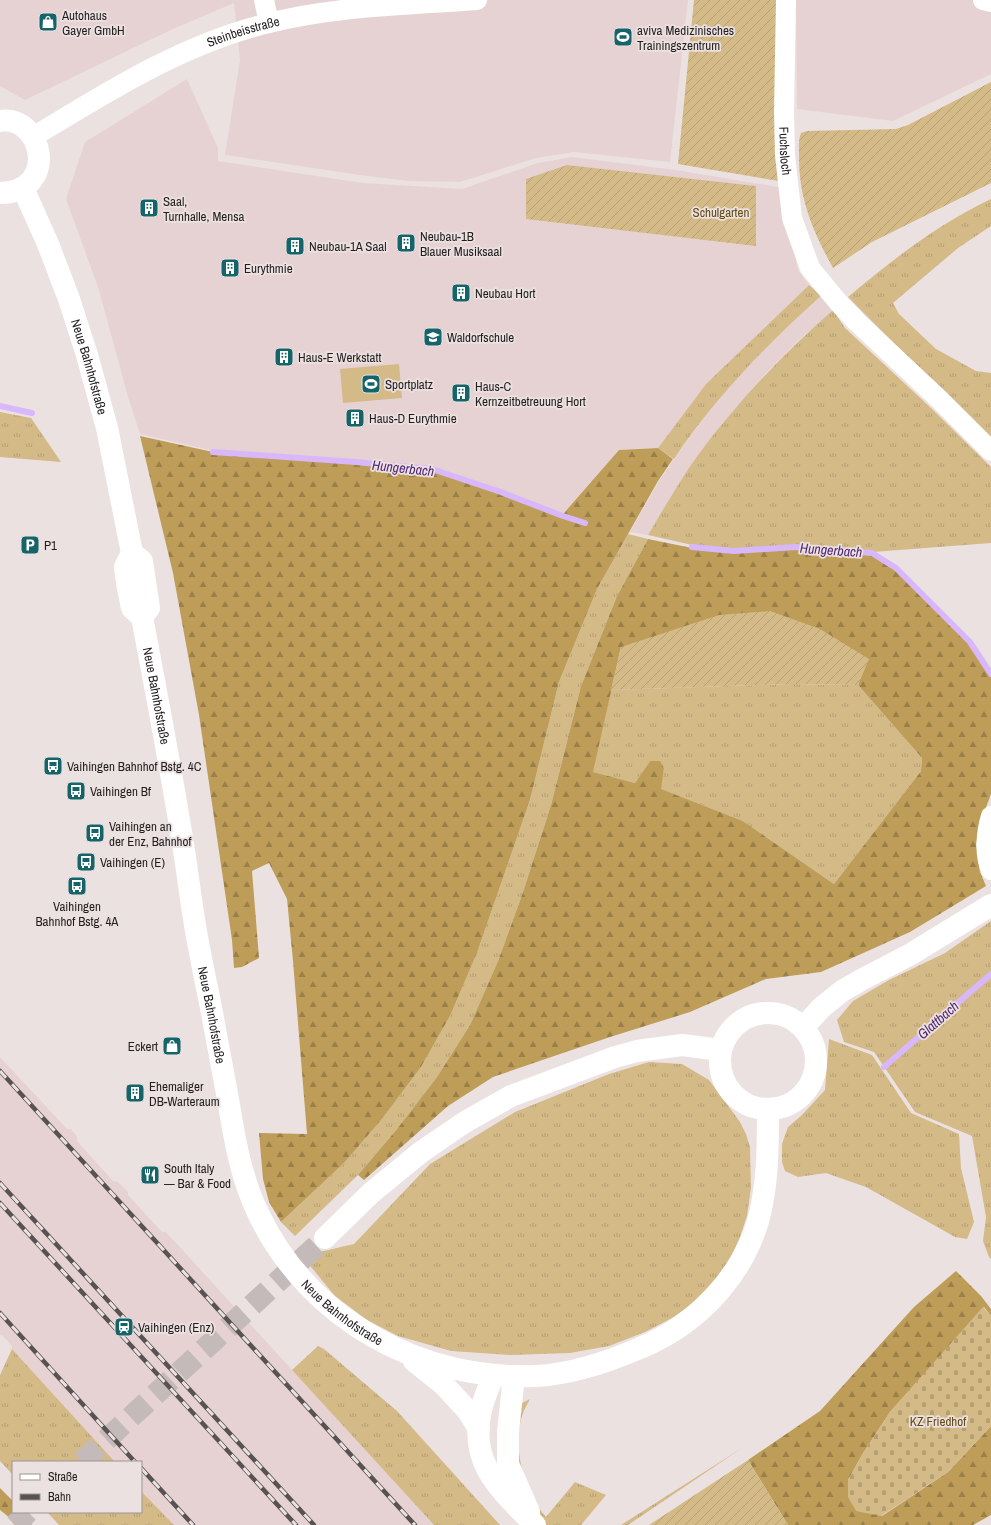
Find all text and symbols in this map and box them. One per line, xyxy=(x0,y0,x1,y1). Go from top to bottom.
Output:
place label: Autohaus Gayer GmbH xyxy=(61,7,125,39)
shop icon: Autohaus Gayer GmbH xyxy=(37,11,59,33)
street label: Steinbeisstraße xyxy=(204,12,281,51)
place label: aviva Medizinisches Trainingszentrum xyxy=(637,22,734,54)
sports icon: aviva Medizinisches Trainingszentrum xyxy=(612,26,634,48)
street label: Fuchsloch xyxy=(776,126,796,176)
place label: Saal, Turnhalle, Mensa xyxy=(163,193,245,225)
building icon: Saal, Turnhalle, Mensa xyxy=(138,197,160,219)
park label: Schulgarten xyxy=(693,204,750,221)
place label: Neubau-1B Blauer Musiksaal xyxy=(420,228,502,260)
building icon: Neubau-1B Blauer Musiksaal xyxy=(395,232,417,254)
building icon: Neubau-1A Saal xyxy=(284,235,306,257)
place label: Neubau-1A Saal xyxy=(309,238,387,255)
building icon: Eurythmie xyxy=(219,257,241,279)
place label: Eurythmie xyxy=(244,260,293,277)
building icon: Neubau Hort xyxy=(450,282,472,304)
place label: Neubau Hort xyxy=(475,285,535,302)
street label: Neue Bahnhofstraße xyxy=(67,317,111,416)
school or university icon: Waldorfschule xyxy=(422,326,444,348)
place label: Waldorfschule xyxy=(447,329,514,346)
building icon: Haus-E Werkstatt xyxy=(273,346,295,368)
place label: Haus-E Werkstatt xyxy=(298,349,381,366)
sports icon: Sportplatz xyxy=(360,373,382,395)
place label: Sportplatz xyxy=(385,376,433,393)
place label: Haus-C Kernzeitbetreuung Hort xyxy=(475,378,586,410)
building icon: Haus-C Kernzeitbetreuung Hort xyxy=(450,382,472,404)
building icon: Haus-D Eurythmie xyxy=(344,407,366,429)
place label: Haus-D Eurythmie xyxy=(369,410,457,427)
water label: Hungerbach xyxy=(371,456,435,480)
parking icon: P1 xyxy=(19,534,41,556)
place label: P1 xyxy=(44,537,57,554)
water label: Hungerbach xyxy=(799,539,863,561)
street label: Neue Bahnhofstraße xyxy=(139,646,174,746)
bus stop icon: Vaihingen Bahnhof Bstg. 4C xyxy=(42,755,64,777)
place label: Vaihingen Bahnhof Bstg. 4C xyxy=(67,758,202,775)
bus stop icon: Vaihingen Bf xyxy=(65,780,87,802)
place label: Vaihingen Bf xyxy=(90,783,151,800)
place label: Vaihingen an der Enz, Bahnhof xyxy=(109,818,191,850)
bus stop icon: Vaihingen an der Enz, Bahnhof xyxy=(84,822,106,844)
bus stop icon: Vaihingen (E) xyxy=(75,851,97,873)
place label: Vaihingen (E) xyxy=(100,854,165,871)
bus stop icon: Vaihingen Bahnhof Bstg. 4A xyxy=(66,875,88,897)
place label: Vaihingen Bahnhof Bstg. 4A xyxy=(36,898,119,930)
street label: Neue Bahnhofstraße xyxy=(194,965,230,1065)
water label: Glattbach xyxy=(914,997,962,1043)
shop icon: Eckert xyxy=(161,1035,183,1057)
place label: Eckert xyxy=(128,1038,158,1055)
place label: Ehemaliger DB-Warteraum xyxy=(149,1078,220,1110)
building icon: Ehemaliger DB-Warteraum xyxy=(124,1082,146,1104)
place label: South Italy — Bar & Food xyxy=(164,1160,231,1192)
restaurant icon: South Italy — Bar & Food xyxy=(139,1164,161,1186)
street label: Neue Bahnhofstraße xyxy=(298,1276,386,1349)
station icon: Vaihingen (Enz) xyxy=(113,1316,135,1338)
place label: Vaihingen (Enz) xyxy=(138,1319,215,1336)
park label: KZ Friedhof xyxy=(910,1413,966,1430)
legend xyxy=(12,1461,142,1513)
text: Straße xyxy=(48,1469,78,1485)
text: Bahn xyxy=(48,1489,71,1505)

